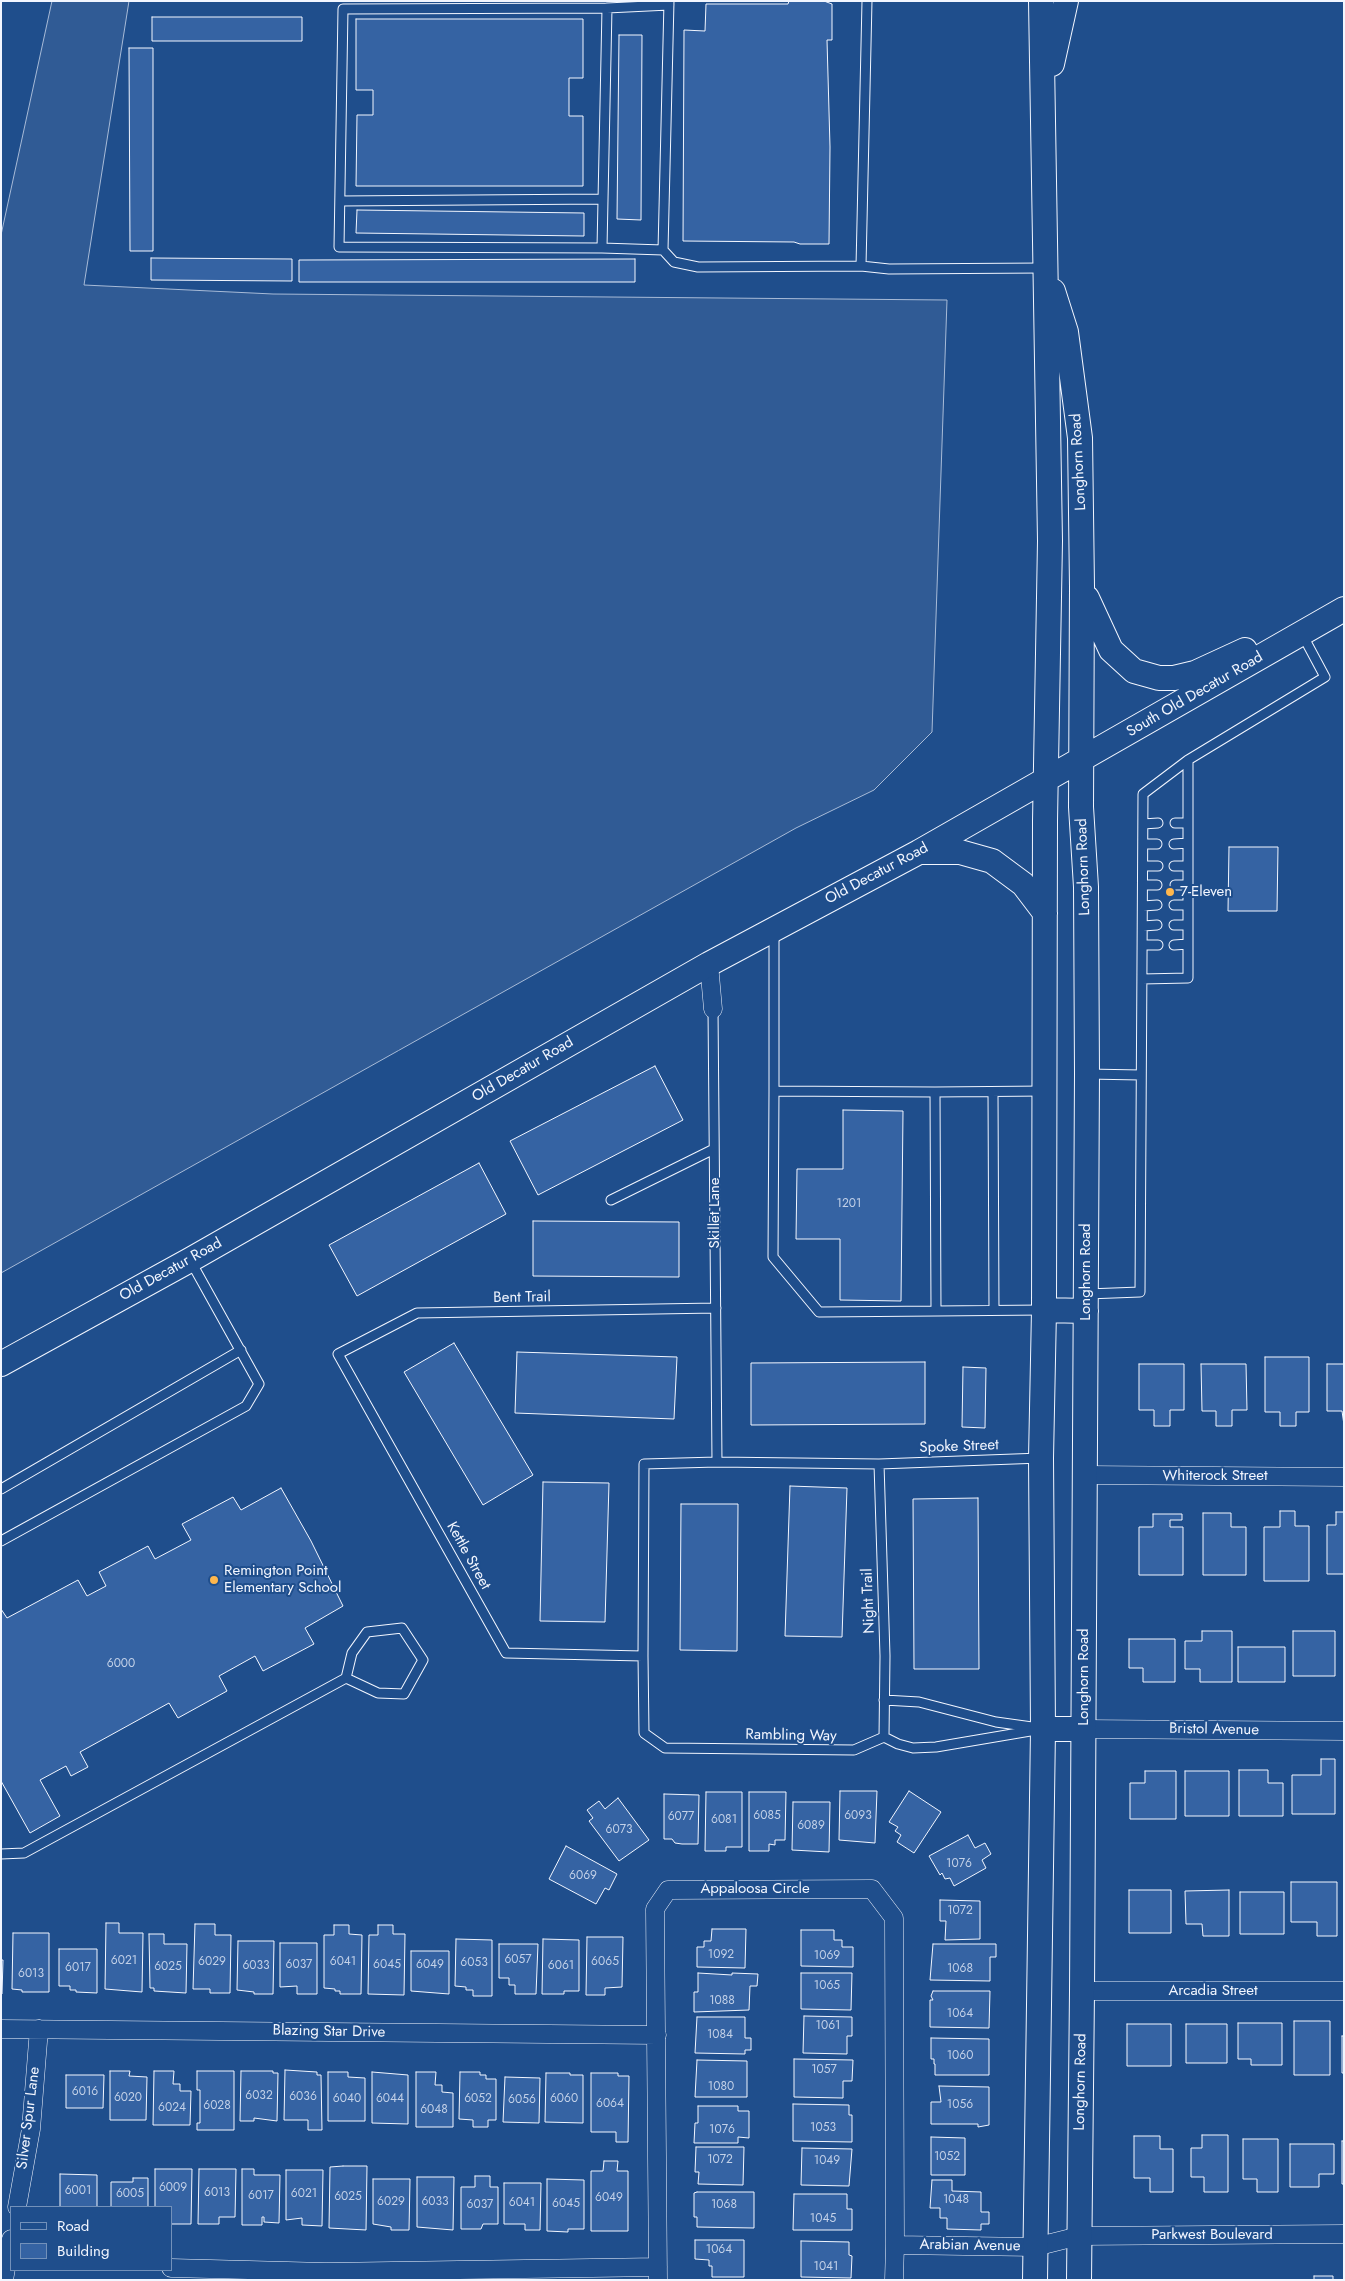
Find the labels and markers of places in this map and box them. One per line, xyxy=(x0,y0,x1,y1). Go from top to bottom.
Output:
place label: 7-Eleven xyxy=(1180,883,1232,901)
marker: 7-Eleven xyxy=(1164,886,1176,898)
place label: Remington Point Elementary School xyxy=(224,1562,341,1597)
marker: Remington Point Elementary School xyxy=(208,1574,220,1586)

